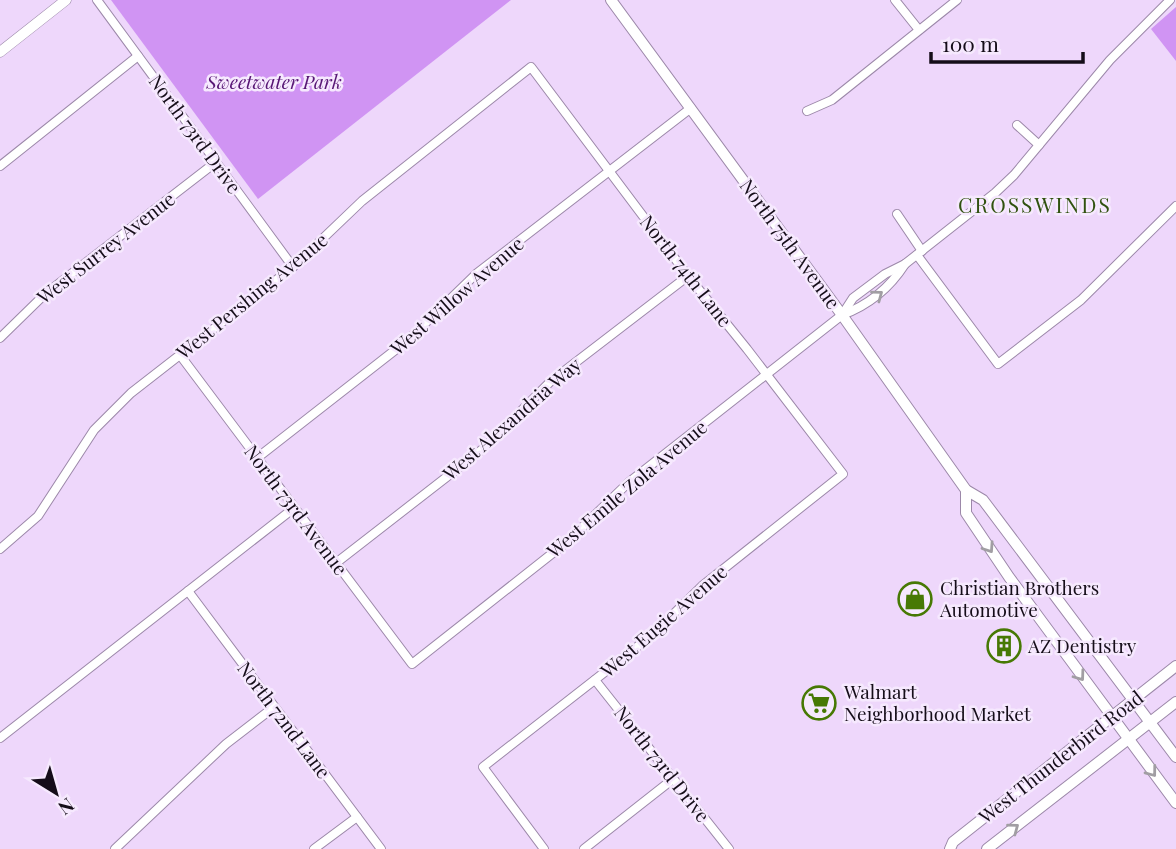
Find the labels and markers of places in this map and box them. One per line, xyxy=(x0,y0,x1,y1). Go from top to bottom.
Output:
place label: Christian Brothers Automotive xyxy=(939,574,1099,622)
shop icon: Christian Brothers Automotive xyxy=(896,580,934,618)
building icon: AZ Dentistry xyxy=(985,627,1023,665)
place label: AZ Dentistry xyxy=(1027,632,1137,658)
place label: Walmart Neighborhood Market xyxy=(843,678,1031,726)
supermarket icon: Walmart Neighborhood Market xyxy=(800,684,838,722)

